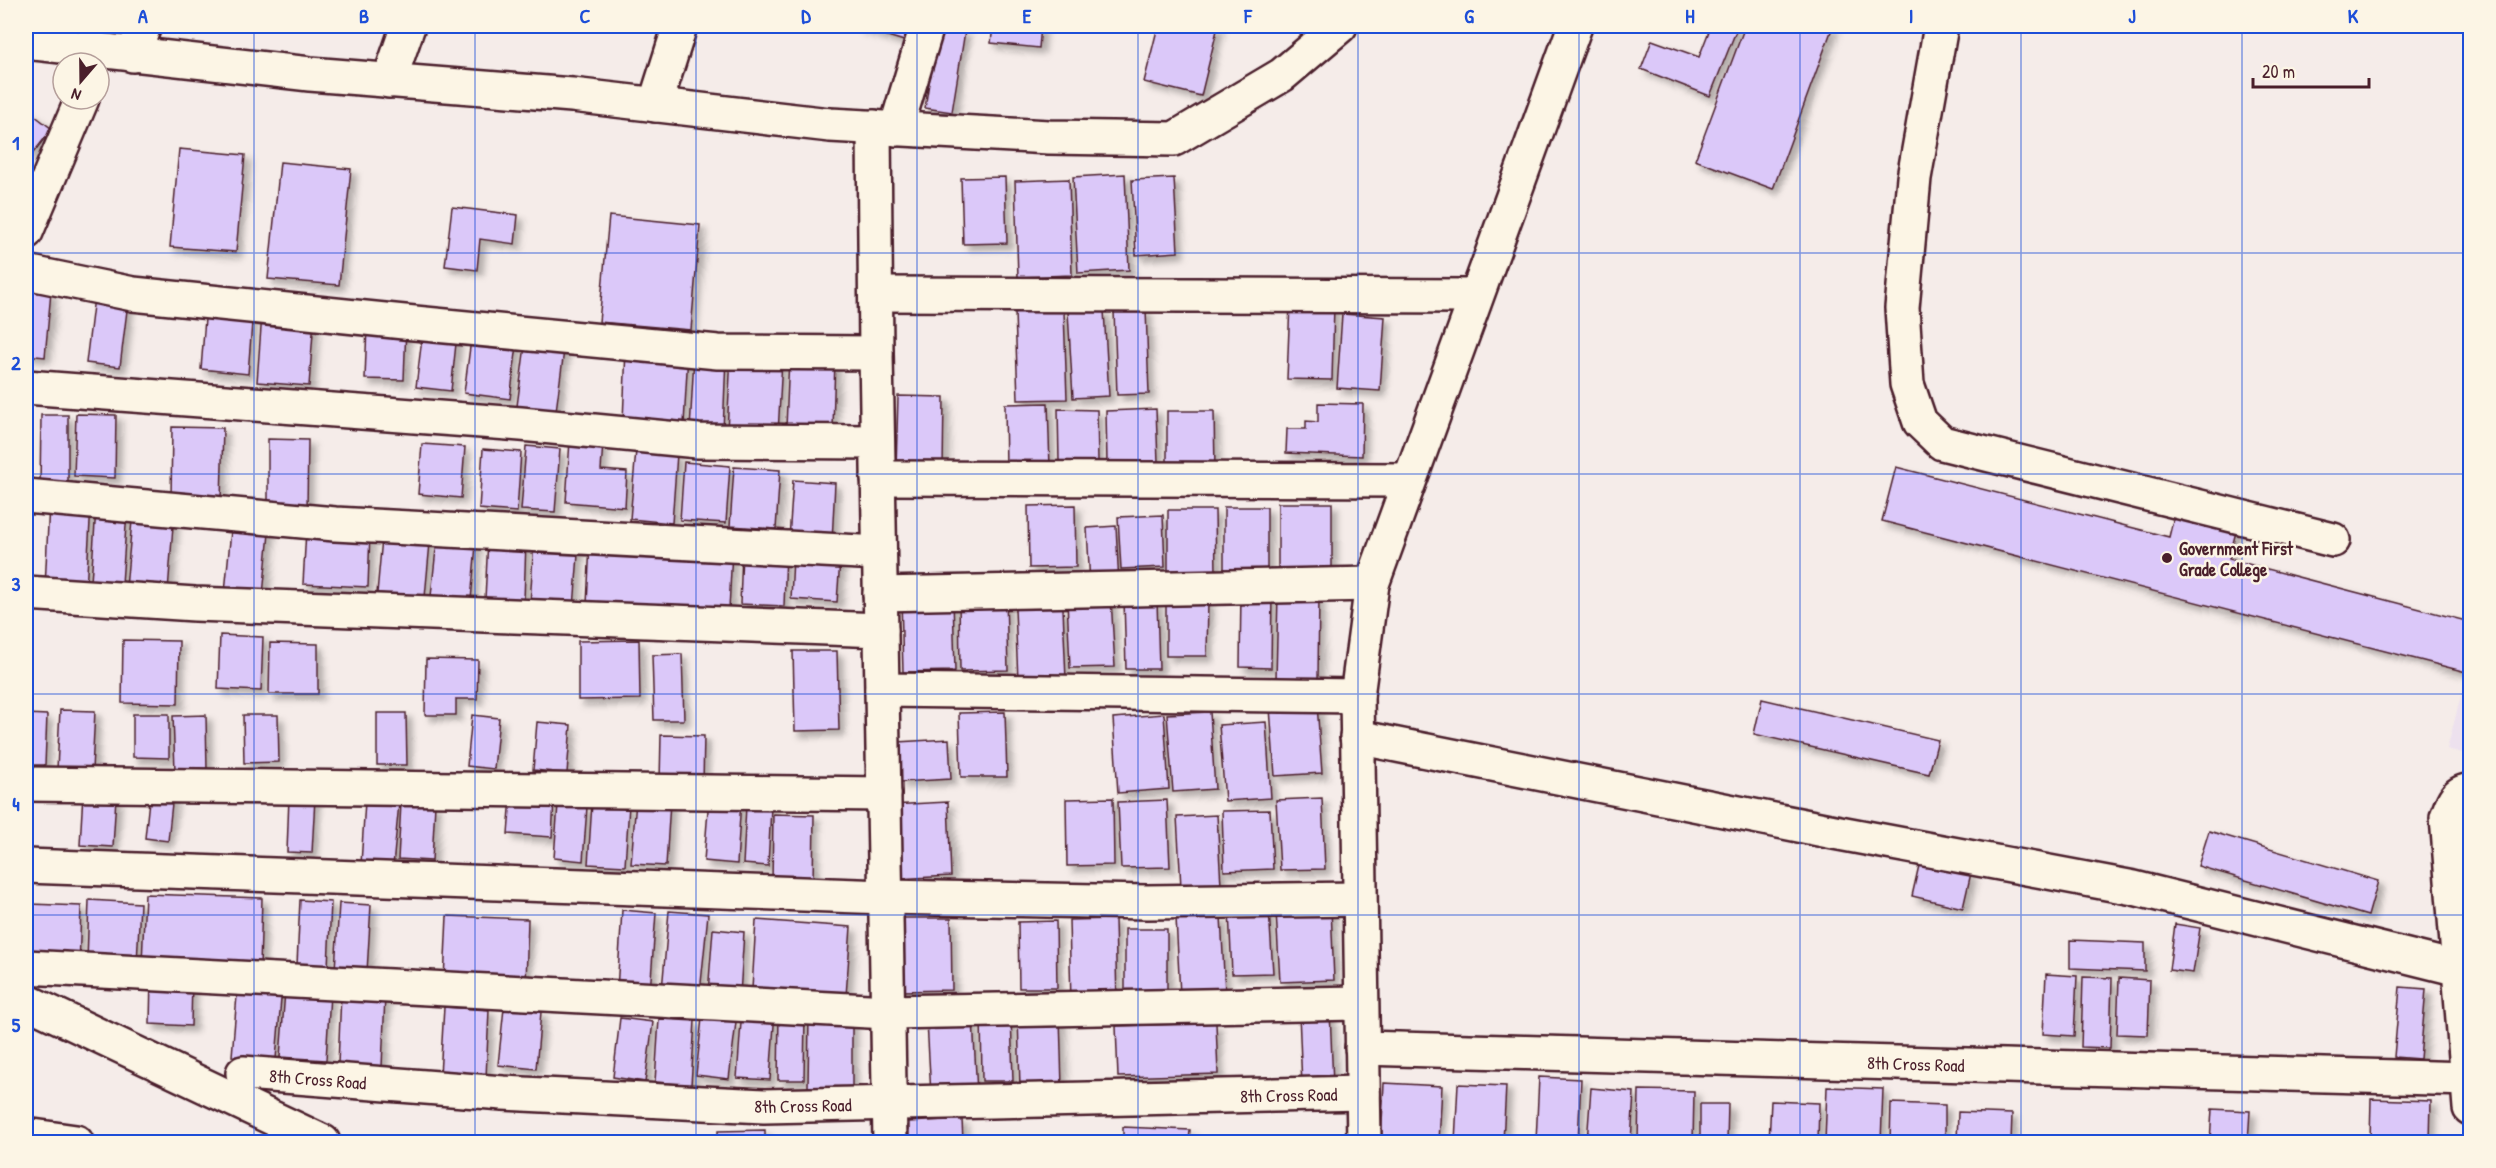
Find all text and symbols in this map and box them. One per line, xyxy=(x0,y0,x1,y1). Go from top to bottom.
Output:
text: A xyxy=(138,2,148,29)
text: B xyxy=(359,2,369,29)
text: C xyxy=(580,2,591,29)
text: D xyxy=(801,2,811,29)
text: E xyxy=(1023,2,1032,29)
text: F xyxy=(1243,2,1253,29)
text: G xyxy=(1464,2,1474,29)
text: H xyxy=(1685,2,1695,29)
text: I xyxy=(1909,2,1913,29)
text: J xyxy=(2128,2,2136,29)
text: K xyxy=(2348,2,2359,29)
north arrow xyxy=(51,51,111,111)
scale bar xyxy=(2253,51,2368,89)
text: 20 m xyxy=(2262,59,2295,84)
text: N xyxy=(68,83,84,107)
text: 1 xyxy=(12,129,20,156)
text: 2 xyxy=(11,349,21,376)
place label: Government First Grade College xyxy=(2179,536,2294,583)
marker: Government First Grade College xyxy=(2160,551,2174,565)
text: 3 xyxy=(12,570,21,597)
text: 4 xyxy=(12,790,20,817)
text: 5 xyxy=(12,1011,21,1038)
street label: 8th Cross Road xyxy=(1867,1050,1965,1077)
street label: 8th Cross Road xyxy=(268,1063,367,1095)
street label: 8th Cross Road xyxy=(1240,1081,1338,1108)
street label: 8th Cross Road xyxy=(754,1092,852,1119)

